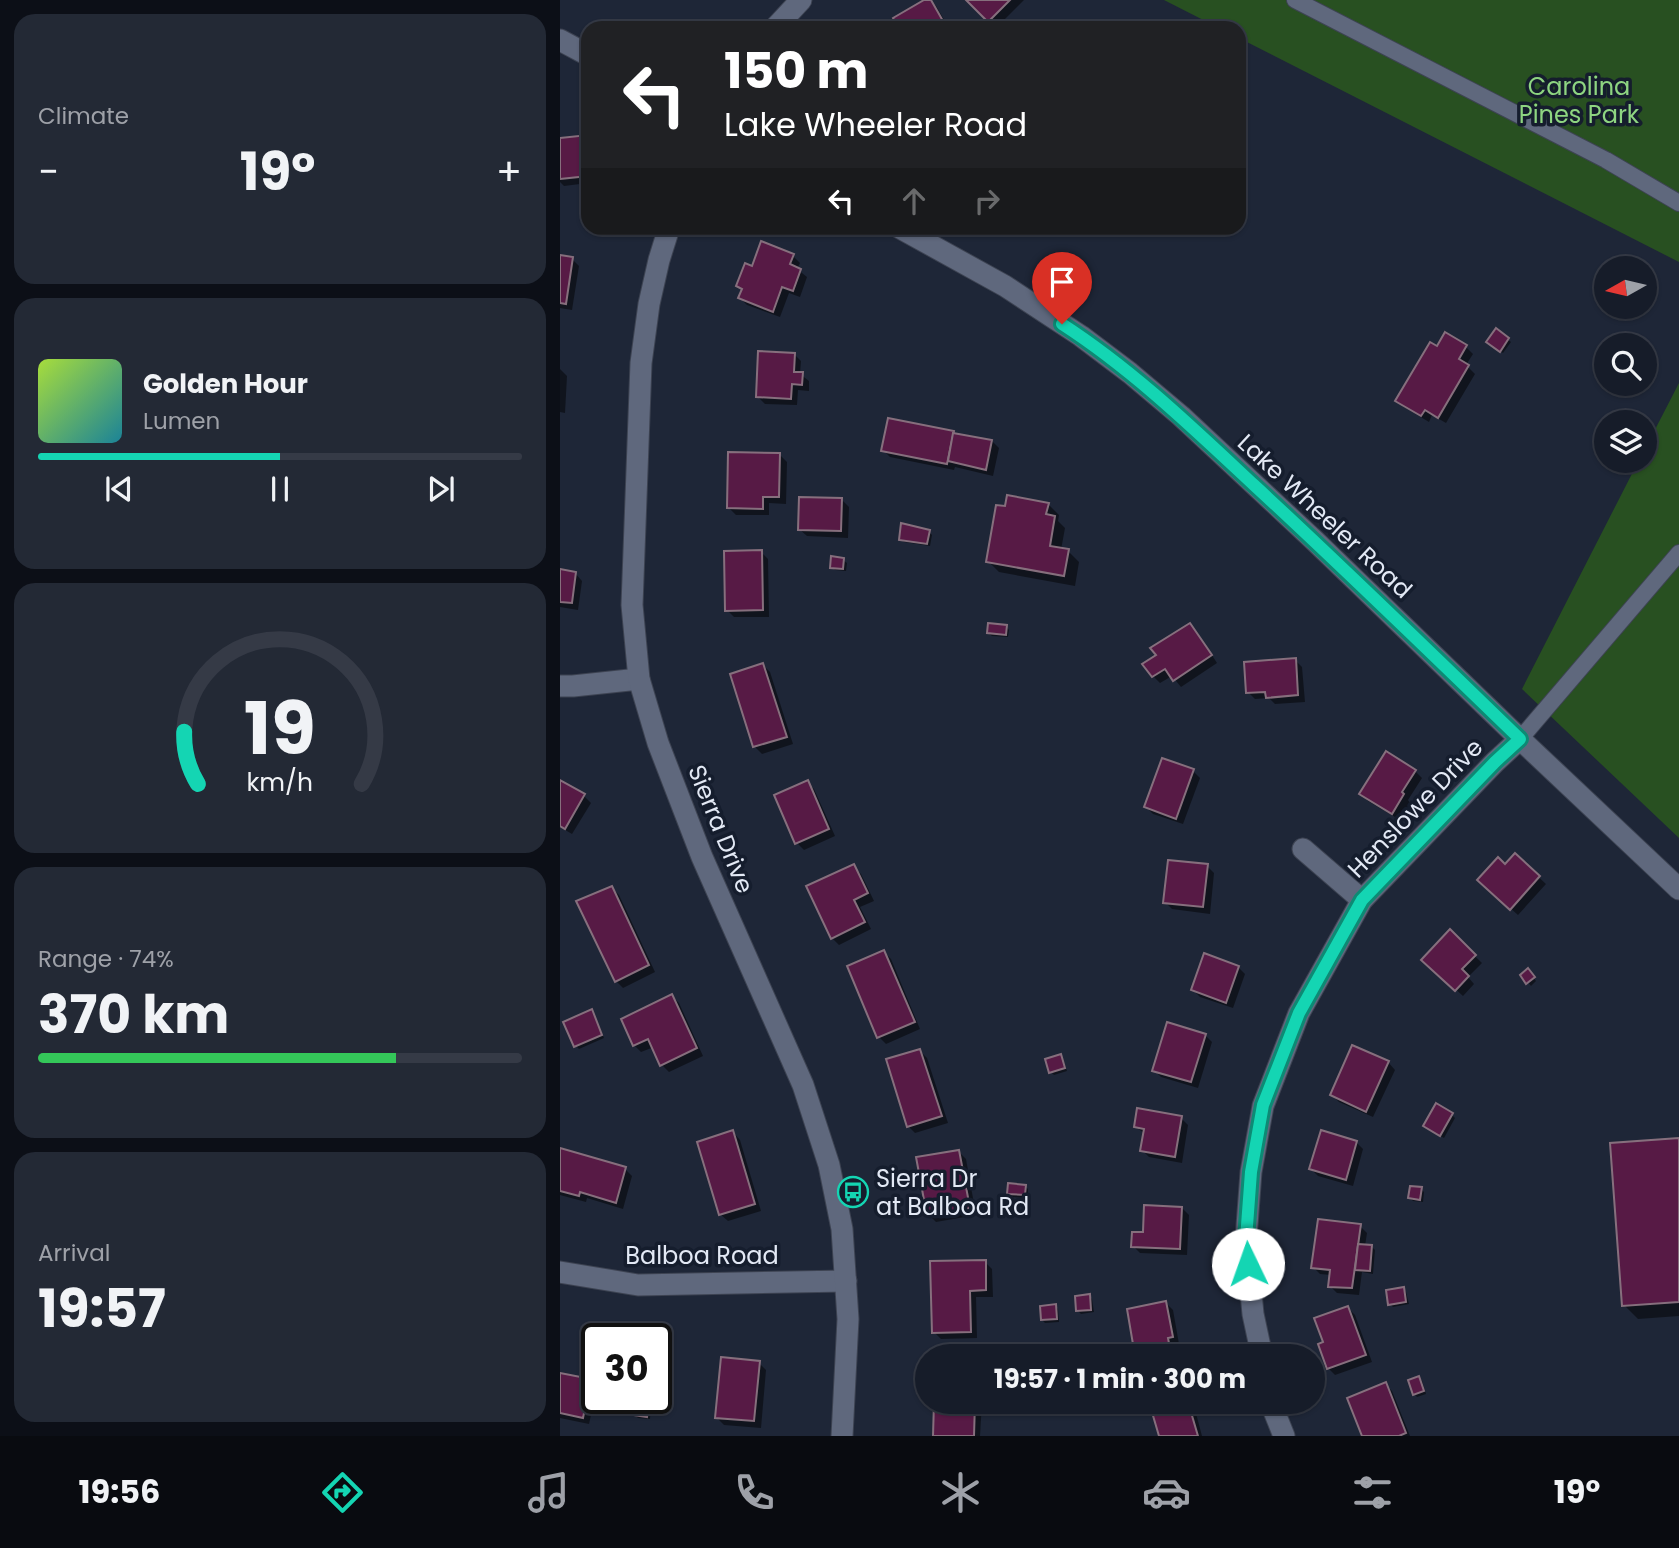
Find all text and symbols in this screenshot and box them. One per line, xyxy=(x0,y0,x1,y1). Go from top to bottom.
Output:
text: 150 m xyxy=(724,37,869,105)
icon: left xyxy=(609,49,700,140)
park label: Carolina Pines Park xyxy=(1519,70,1640,131)
text: Climate xyxy=(38,100,129,132)
text: Lake Wheeler Road xyxy=(724,102,1027,147)
text: 19° xyxy=(240,135,315,208)
text: − xyxy=(38,145,59,198)
text: + xyxy=(496,145,522,198)
icon: left xyxy=(822,182,860,220)
icon: ahead xyxy=(895,182,933,220)
icon: right xyxy=(968,182,1006,220)
pin xyxy=(1032,252,1092,324)
north arrow xyxy=(1594,256,1657,318)
map controls xyxy=(1594,256,1657,473)
icon: arrive xyxy=(1043,263,1081,301)
button: search xyxy=(1594,333,1657,396)
text: Golden Hour xyxy=(143,366,308,402)
text: Lumen xyxy=(143,405,220,437)
button: layers xyxy=(1594,410,1657,473)
street label: Lake Wheeler Road xyxy=(1231,426,1419,606)
icon: previous xyxy=(100,470,138,508)
icon: pause xyxy=(261,470,299,508)
icon: next xyxy=(422,470,460,508)
text: 19 xyxy=(244,678,316,779)
street label: Henslowe Drive xyxy=(1340,731,1490,885)
street label: Sierra Drive xyxy=(680,760,762,898)
text: km/h xyxy=(247,765,313,800)
text: Range · 74% xyxy=(38,943,174,975)
text: 370 km xyxy=(38,978,229,1051)
place label: Sierra Dr at Balboa Rd xyxy=(876,1162,1029,1223)
bus stop icon: Sierra Dr at Balboa Rd xyxy=(836,1175,870,1209)
position arrow xyxy=(1211,1227,1285,1301)
text: Arrival xyxy=(38,1237,110,1269)
street label: Balboa Road xyxy=(625,1239,779,1272)
text: 19:57 xyxy=(38,1272,166,1345)
speed limit sign: 30 xyxy=(581,1323,672,1414)
text: 19:57 · 1 min · 300 m xyxy=(994,1361,1246,1397)
icon: directions xyxy=(318,1468,367,1517)
icon: music xyxy=(524,1468,573,1517)
icon: phone xyxy=(730,1468,779,1517)
icon: climate xyxy=(936,1468,985,1517)
icon: car xyxy=(1142,1468,1191,1517)
icon: filters xyxy=(1348,1468,1397,1517)
text: 19:56 xyxy=(79,1469,161,1514)
text: 19° xyxy=(1554,1469,1600,1514)

